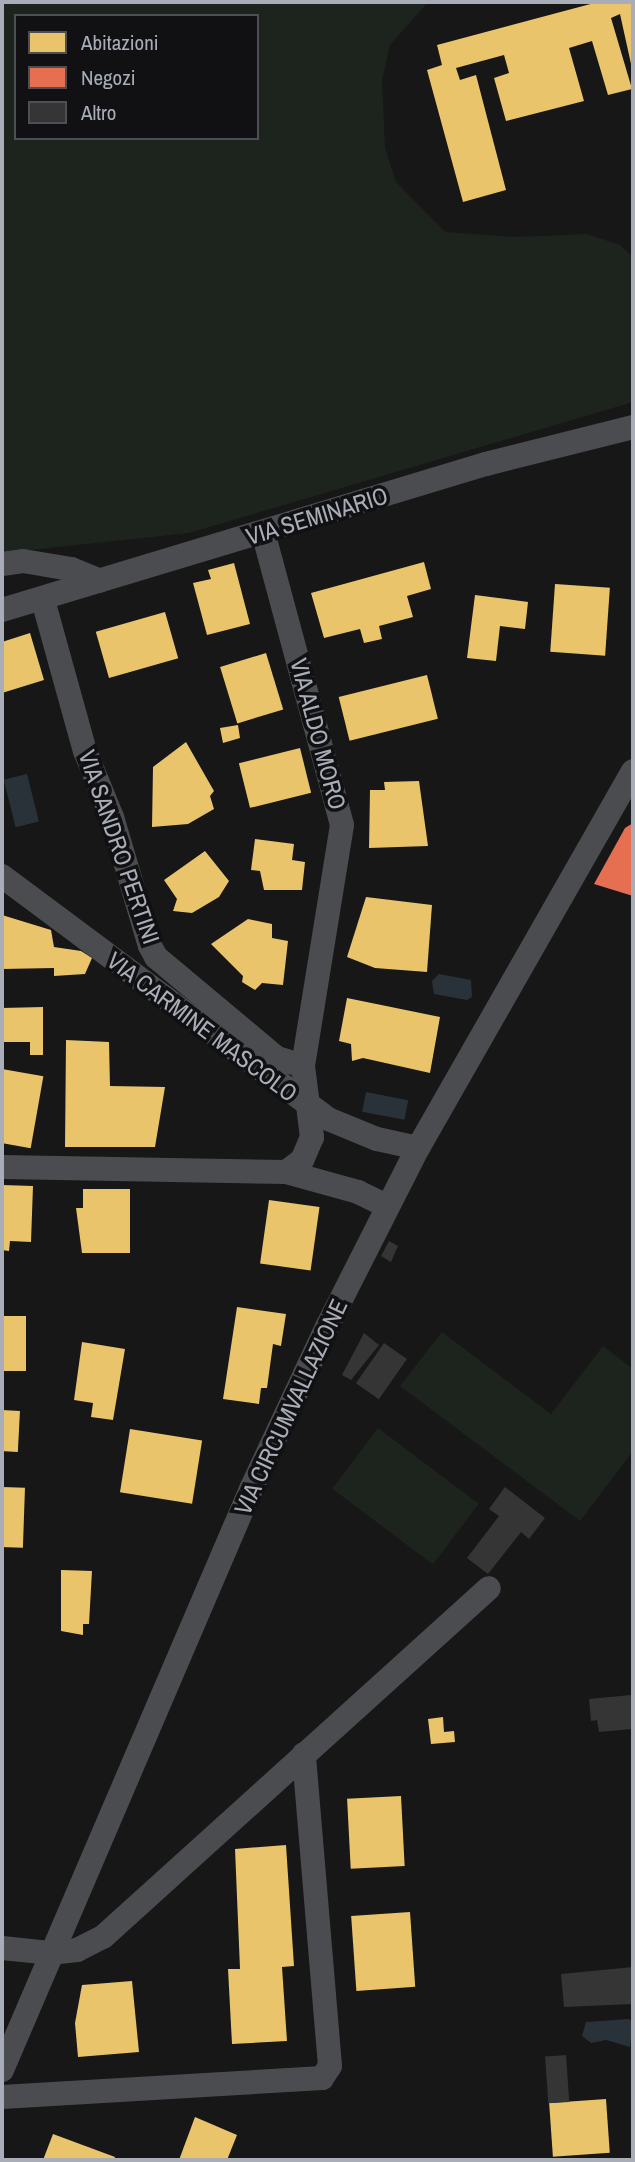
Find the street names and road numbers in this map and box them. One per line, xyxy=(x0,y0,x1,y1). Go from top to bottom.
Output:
street label: VIA SEMINARIO xyxy=(242,481,392,551)
street label: VIA ALDO MORO xyxy=(284,654,352,814)
street label: VIA SANDRO PERTINI xyxy=(72,746,166,948)
street label: VIA CARMINE MASCOLO xyxy=(101,946,303,1108)
street label: VIA CIRCUMVALLAZIONE xyxy=(228,1294,354,1520)

